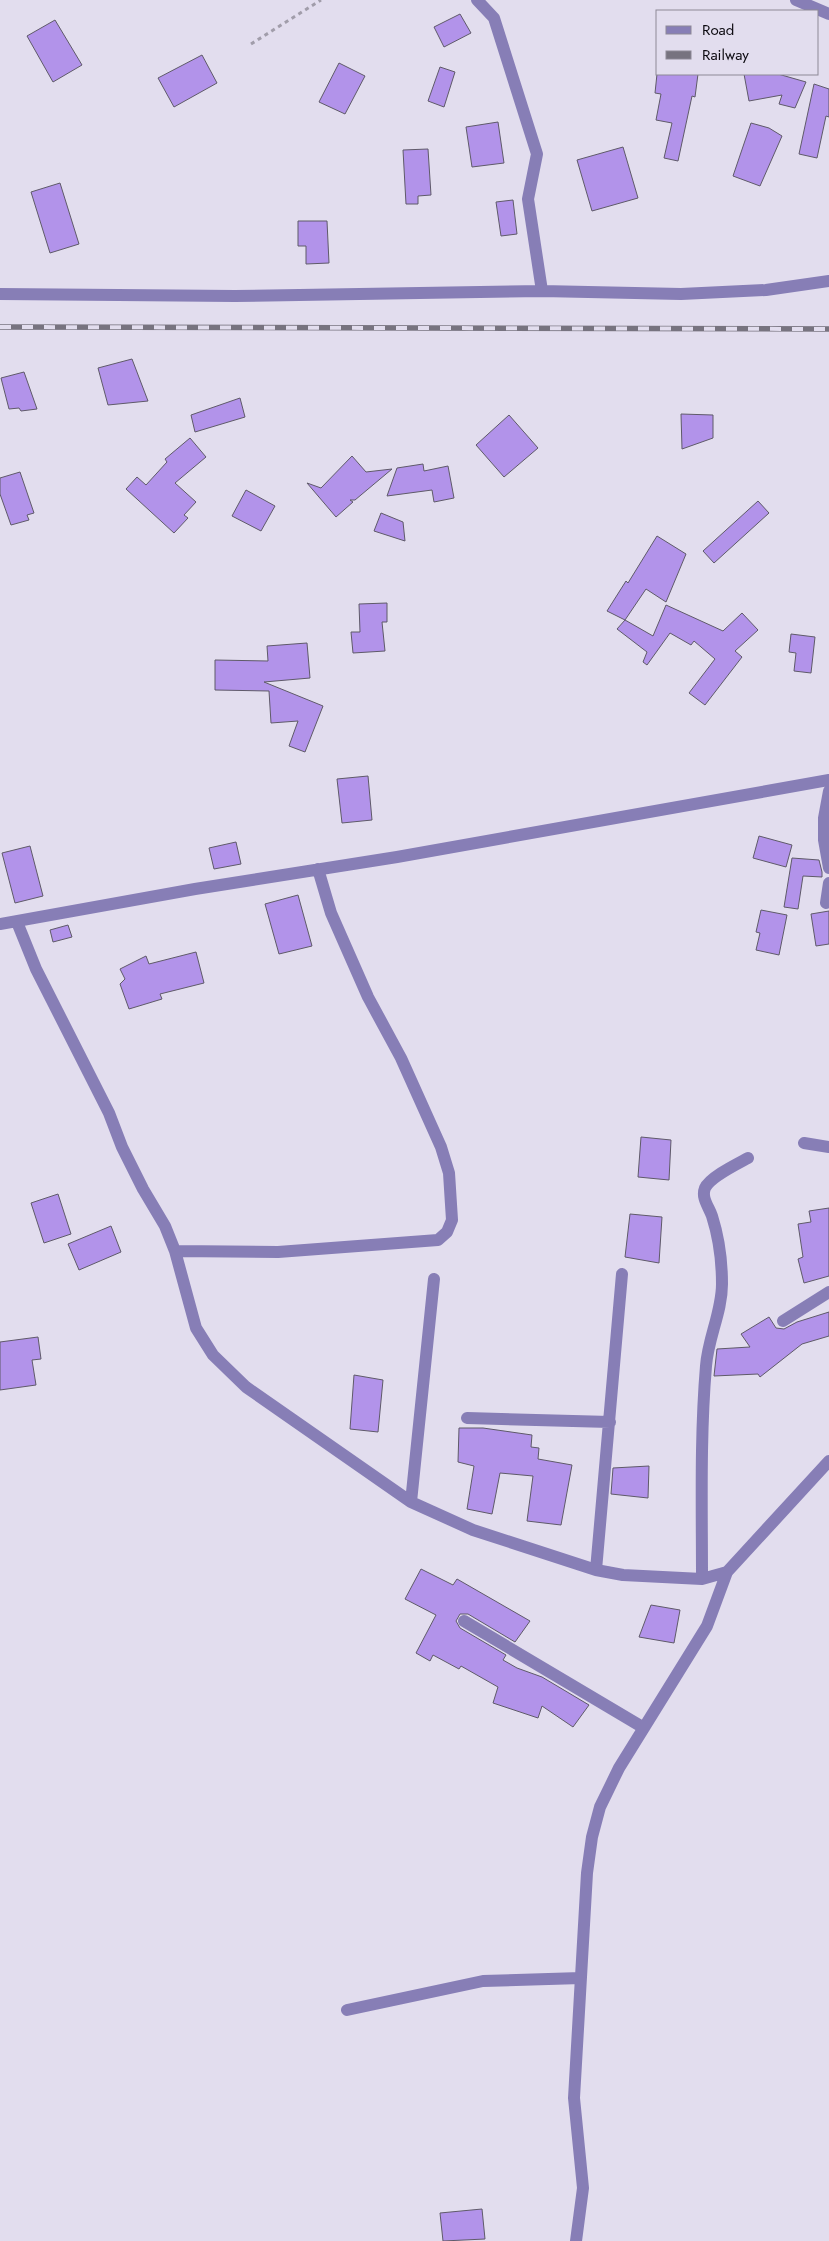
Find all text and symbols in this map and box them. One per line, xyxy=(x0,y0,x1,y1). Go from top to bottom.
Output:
legend xyxy=(656,10,819,75)
text: Road xyxy=(702,19,734,41)
text: Railway xyxy=(702,44,749,66)

